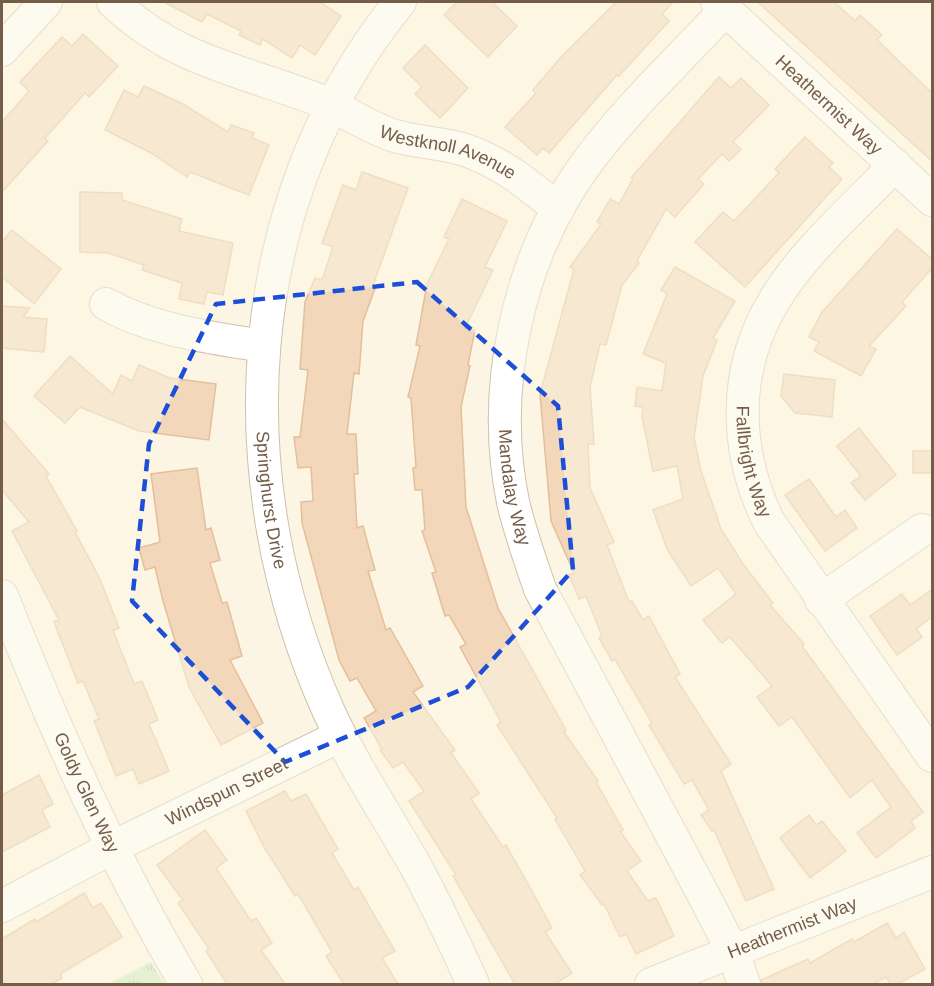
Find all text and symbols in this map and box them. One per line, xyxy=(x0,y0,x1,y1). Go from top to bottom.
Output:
street label: Heathermist Way xyxy=(771,51,886,159)
street label: Westknoll Avenue xyxy=(377,121,520,183)
street label: Fallbright Way xyxy=(733,405,775,521)
street label: Mandalay Way xyxy=(495,429,535,548)
street label: Springhurst Drive xyxy=(252,430,290,571)
street label: Goldy Glen Way xyxy=(50,729,123,856)
street label: Windspun Street xyxy=(162,753,291,830)
street label: Heathermist Way xyxy=(725,893,860,962)

